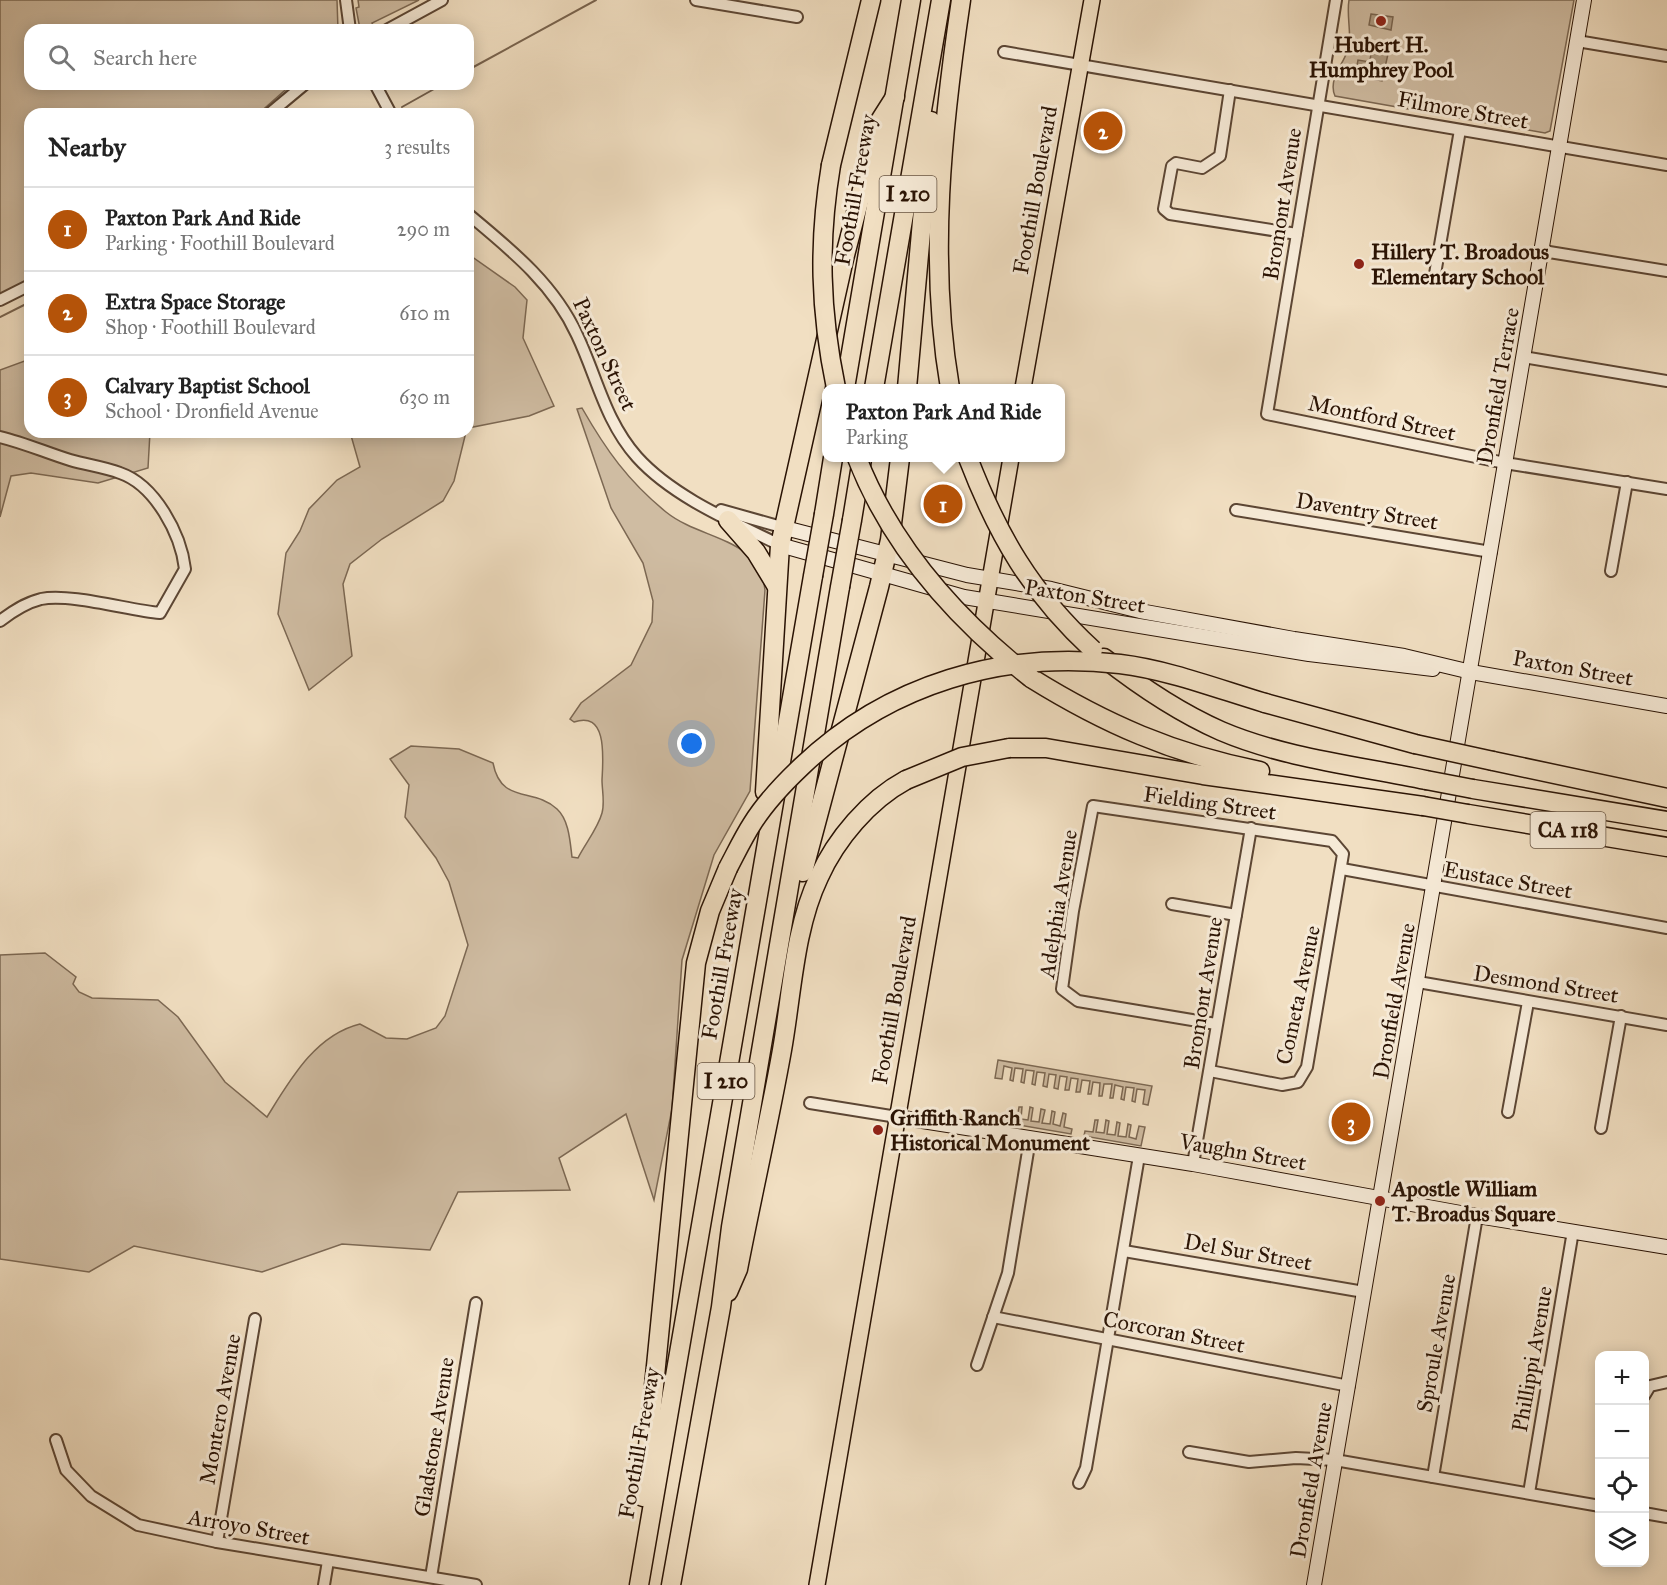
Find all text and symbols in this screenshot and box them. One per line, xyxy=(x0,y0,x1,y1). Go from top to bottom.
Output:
marker: Hubert H. Humphrey Pool xyxy=(1374,14,1388,28)
search box xyxy=(24,24,474,90)
place label: Hubert H. Humphrey Pool xyxy=(1309,31,1454,83)
icon: search xyxy=(45,41,78,74)
text: Search here xyxy=(93,44,197,71)
street label: Filmore Street xyxy=(1395,85,1531,135)
street label: Foothill Boulevard xyxy=(1007,104,1063,276)
pin: 2 xyxy=(1084,108,1122,154)
street label: Foothill Freeway xyxy=(828,112,882,268)
street label: Bromont Avenue xyxy=(1257,126,1307,282)
text: Nearby xyxy=(48,131,126,163)
text: 3 results xyxy=(384,135,450,159)
road number: I 210 xyxy=(880,176,936,212)
text: Paxton Park And Ride xyxy=(105,204,301,231)
text: 1 xyxy=(64,217,71,241)
text: 290 m xyxy=(397,217,450,241)
text: Parking · Foothill Boulevard xyxy=(105,231,335,255)
place label: Hillery T. Broadous Elementary School xyxy=(1371,238,1549,290)
marker: Hillery T. Broadous Elementary School xyxy=(1352,257,1366,271)
text: Extra Space Storage xyxy=(105,288,285,315)
street label: Paxton Street xyxy=(567,293,643,415)
text: 2 xyxy=(63,301,72,325)
text: 610 m xyxy=(399,301,450,325)
street label: Dronfield Terrace xyxy=(1471,305,1525,467)
text: Shop · Foothill Boulevard xyxy=(105,315,316,339)
text: Calvary Baptist School xyxy=(105,372,310,399)
popup xyxy=(822,384,1065,462)
text: 3 xyxy=(64,385,72,409)
text: 630 m xyxy=(399,385,450,409)
street label: Montford Street xyxy=(1306,389,1459,447)
text: Paxton Park And Ride xyxy=(846,398,1041,425)
text: School · Dronfield Avenue xyxy=(105,399,319,423)
text: Parking xyxy=(846,425,908,449)
pin: 1 xyxy=(924,482,962,526)
street label: Daventry Street xyxy=(1294,486,1440,536)
street label: Paxton Street xyxy=(1023,573,1147,619)
street label: Paxton Street xyxy=(1511,644,1635,692)
your location xyxy=(677,729,706,758)
street label: Fielding Street xyxy=(1142,780,1278,826)
road number: CA 118 xyxy=(1530,812,1606,848)
street label: Adelphia Avenue xyxy=(1033,828,1083,981)
street label: Eustace Street xyxy=(1441,855,1575,905)
street label: Foothill Freeway xyxy=(695,886,749,1042)
street label: Foothill Boulevard xyxy=(866,914,922,1086)
street label: Bromont Avenue xyxy=(1178,915,1228,1071)
street label: Dronfield Avenue xyxy=(1367,921,1421,1081)
street label: Cometa Avenue xyxy=(1270,923,1326,1067)
street label: Desmond Street xyxy=(1472,959,1621,1009)
road number: I 210 xyxy=(698,1063,754,1099)
pin: 3 xyxy=(1332,1100,1370,1144)
place label: Griffith Ranch Historical Monument xyxy=(890,1104,1090,1156)
marker: Griffith Ranch Historical Monument xyxy=(871,1123,885,1137)
street label: Vaughn Street xyxy=(1176,1127,1309,1176)
place label: Apostle William T. Broadus Square xyxy=(1390,1175,1556,1227)
marker: Apostle William T. Broadus Square xyxy=(1373,1194,1387,1208)
street label: Del Sur Street xyxy=(1182,1227,1314,1277)
street label: Sproule Avenue xyxy=(1411,1271,1461,1415)
street label: Phillippi Avenue xyxy=(1506,1284,1558,1434)
street label: Corcoran Street xyxy=(1101,1305,1247,1359)
street label: Montero Avenue xyxy=(193,1332,247,1486)
map controls xyxy=(1595,1351,1649,1567)
button: + xyxy=(1595,1351,1649,1405)
street label: Gladstone Avenue xyxy=(408,1355,460,1519)
street label: Foothill Freeway xyxy=(612,1365,666,1521)
street label: Dronfield Avenue xyxy=(1284,1400,1338,1560)
button: − xyxy=(1595,1405,1649,1459)
button: locate xyxy=(1595,1459,1649,1513)
street label: Arroyo Street xyxy=(185,1503,312,1551)
button: layers xyxy=(1595,1513,1649,1567)

